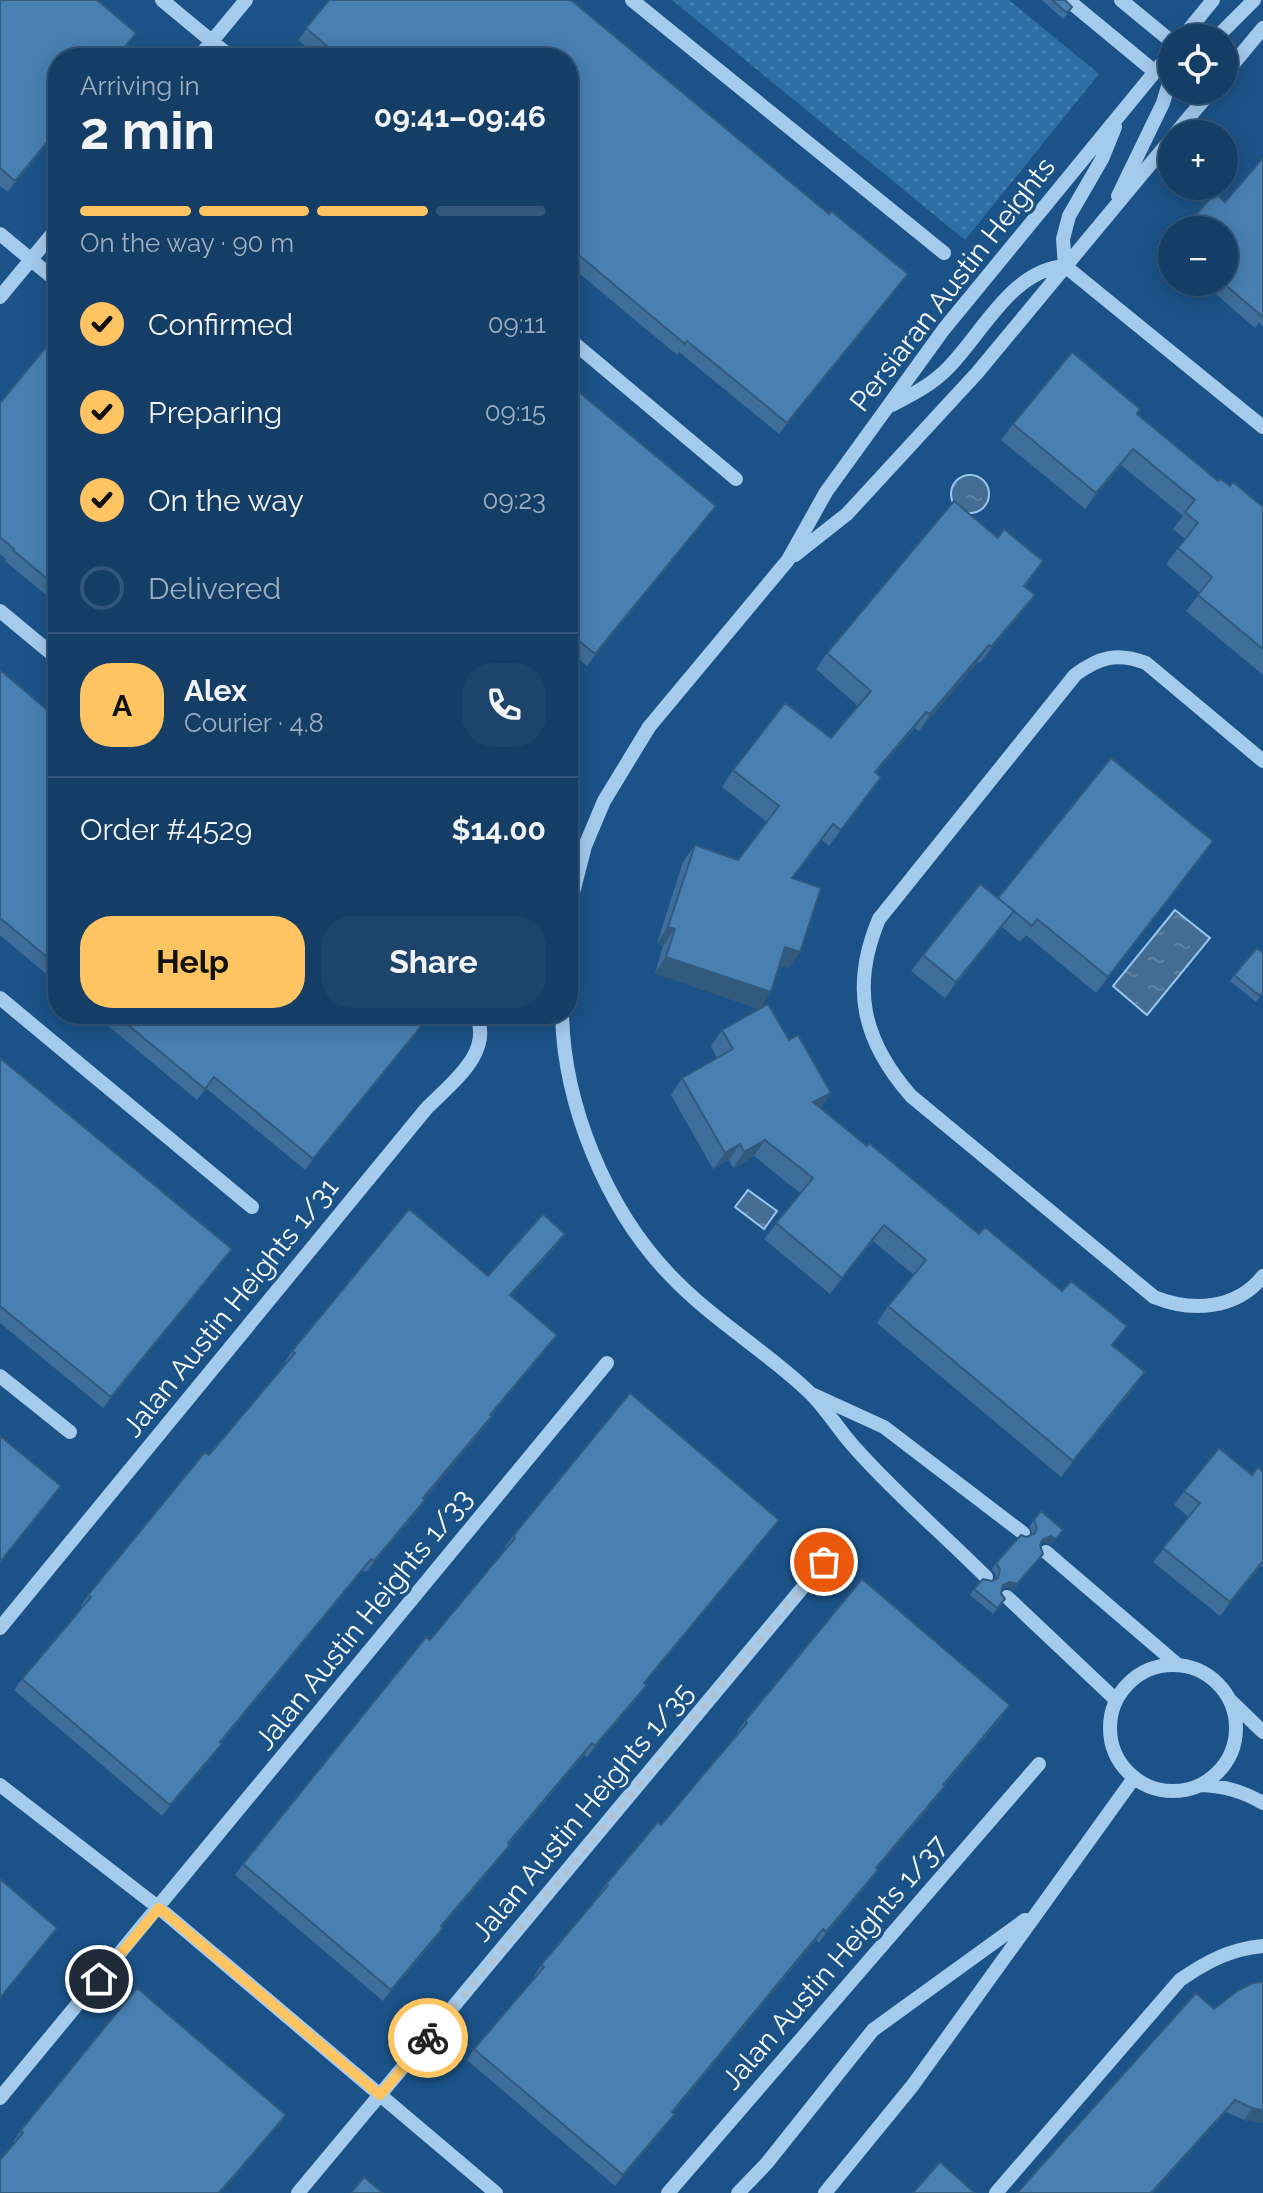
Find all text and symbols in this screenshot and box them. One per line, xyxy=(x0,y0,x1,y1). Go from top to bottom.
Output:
map controls xyxy=(1158,24,1238,296)
button: locate xyxy=(1158,24,1238,104)
text: Arriving in xyxy=(80,71,200,101)
text: 09:41–09:46 xyxy=(374,99,546,134)
text: 2 min xyxy=(80,100,215,161)
button: + xyxy=(1158,120,1238,200)
street label: Persiaran Austin Heights xyxy=(843,151,1062,418)
button: − xyxy=(1158,216,1238,296)
text: On the way · 90 m xyxy=(80,228,294,258)
icon: check xyxy=(80,302,124,346)
text: Confirmed xyxy=(148,307,293,342)
text: 09:11 xyxy=(488,309,546,339)
icon: check xyxy=(80,390,124,434)
text: Preparing xyxy=(148,395,282,430)
text: 09:15 xyxy=(485,397,546,427)
icon: check xyxy=(80,478,124,522)
text: On the way xyxy=(148,483,304,518)
text: 09:23 xyxy=(483,485,546,515)
text: Delivered xyxy=(148,571,281,606)
button: phone xyxy=(462,663,546,747)
text: Alex xyxy=(184,673,247,708)
text: A xyxy=(112,688,132,723)
text: Courier · 4.8 xyxy=(184,708,324,738)
text: Order #4529 xyxy=(80,812,252,847)
text: $14.00 xyxy=(451,812,546,847)
button: Help xyxy=(80,916,305,1008)
button: Share xyxy=(321,916,546,1008)
street label: Jalan Austin Heights 1/31 xyxy=(116,1171,345,1443)
street label: Jalan Austin Heights 1/33 xyxy=(248,1482,479,1756)
pin xyxy=(790,1528,858,1596)
icon: bag xyxy=(802,1540,846,1584)
street label: Jalan Austin Heights 1/35 xyxy=(465,1677,700,1948)
street label: Jalan Austin Heights 1/37 xyxy=(715,1828,954,2096)
pin xyxy=(65,1945,133,2013)
icon: home xyxy=(77,1957,121,2001)
courier xyxy=(388,1998,468,2078)
icon: bike xyxy=(406,2016,450,2060)

